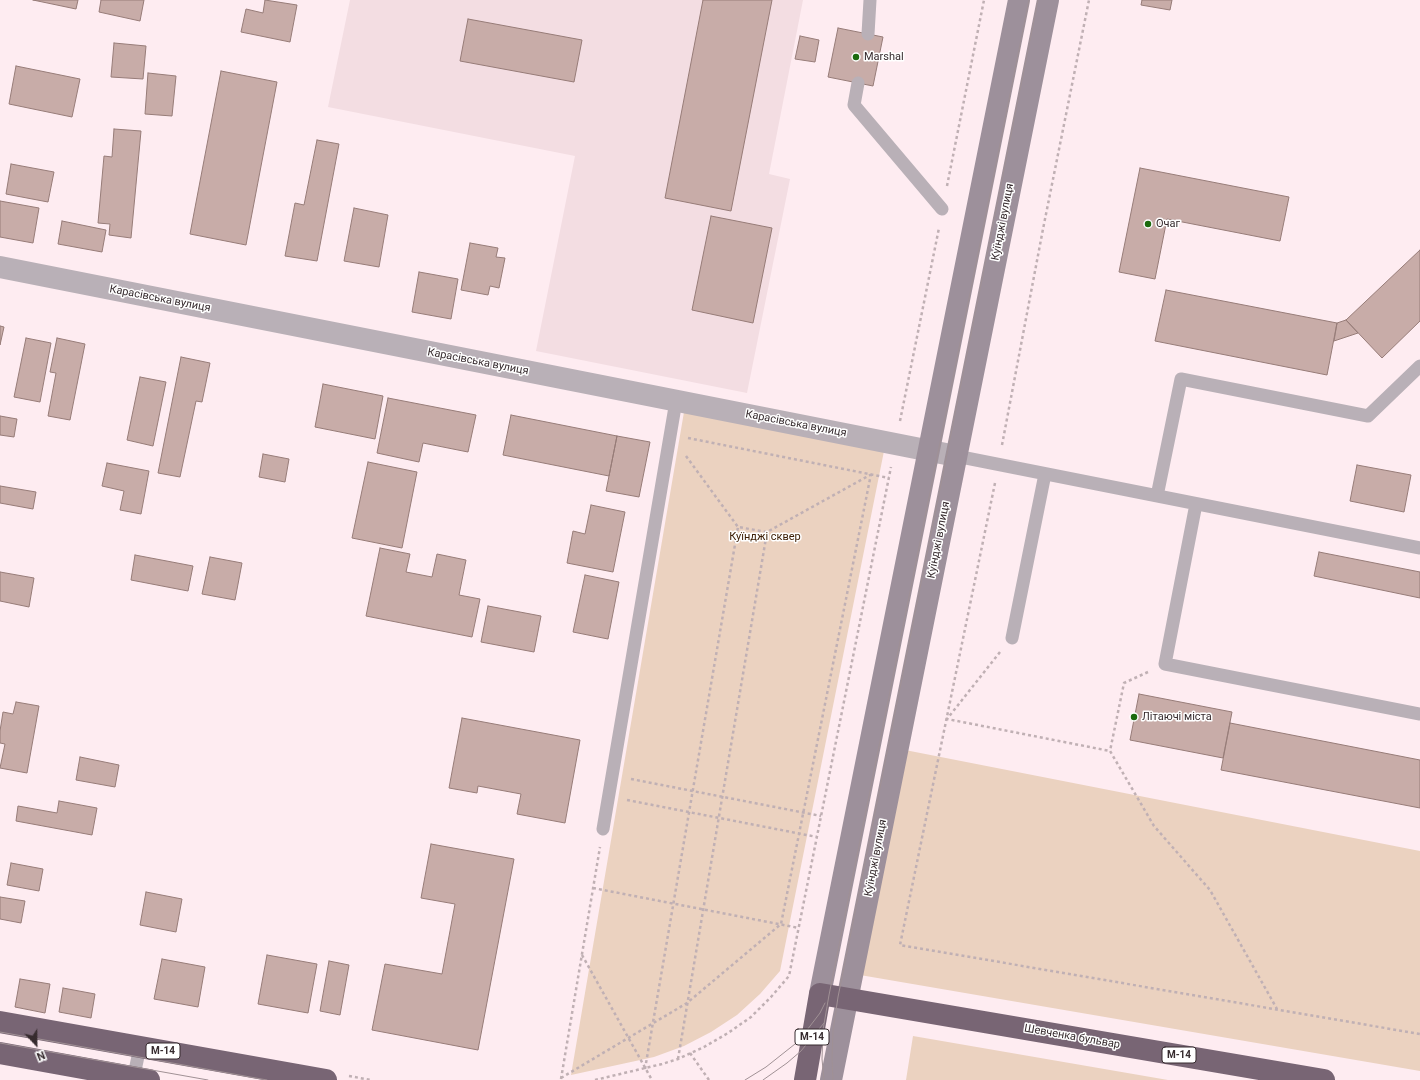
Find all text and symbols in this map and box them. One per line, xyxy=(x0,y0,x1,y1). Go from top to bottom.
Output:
place label: Marshal xyxy=(864,50,904,64)
marker: Marshal xyxy=(851,52,861,62)
street label: Куїнджі вулиця xyxy=(989,182,1017,262)
place label: Очаг xyxy=(1156,217,1180,231)
marker: Очаг xyxy=(1143,219,1153,229)
street label: Карасівська вулиця xyxy=(108,283,212,315)
street label: Карасівська вулиця xyxy=(426,346,530,378)
street label: Карасівська вулиця xyxy=(744,408,848,440)
street label: Куїнджі вулиця xyxy=(925,500,953,580)
park label: Куїнджі сквер xyxy=(729,530,801,544)
place label: Літаючі міста xyxy=(1142,710,1212,724)
marker: Літаючі міста xyxy=(1129,712,1139,722)
street label: Куїнджі вулиця xyxy=(862,818,890,898)
street label: Шевченка бульвар xyxy=(1023,1022,1121,1052)
north arrow xyxy=(16,1024,56,1064)
road number: М-14 xyxy=(795,1029,829,1045)
road number: М-14 xyxy=(146,1043,180,1059)
road number: М-14 xyxy=(1162,1047,1196,1063)
text: N xyxy=(35,1048,47,1063)

